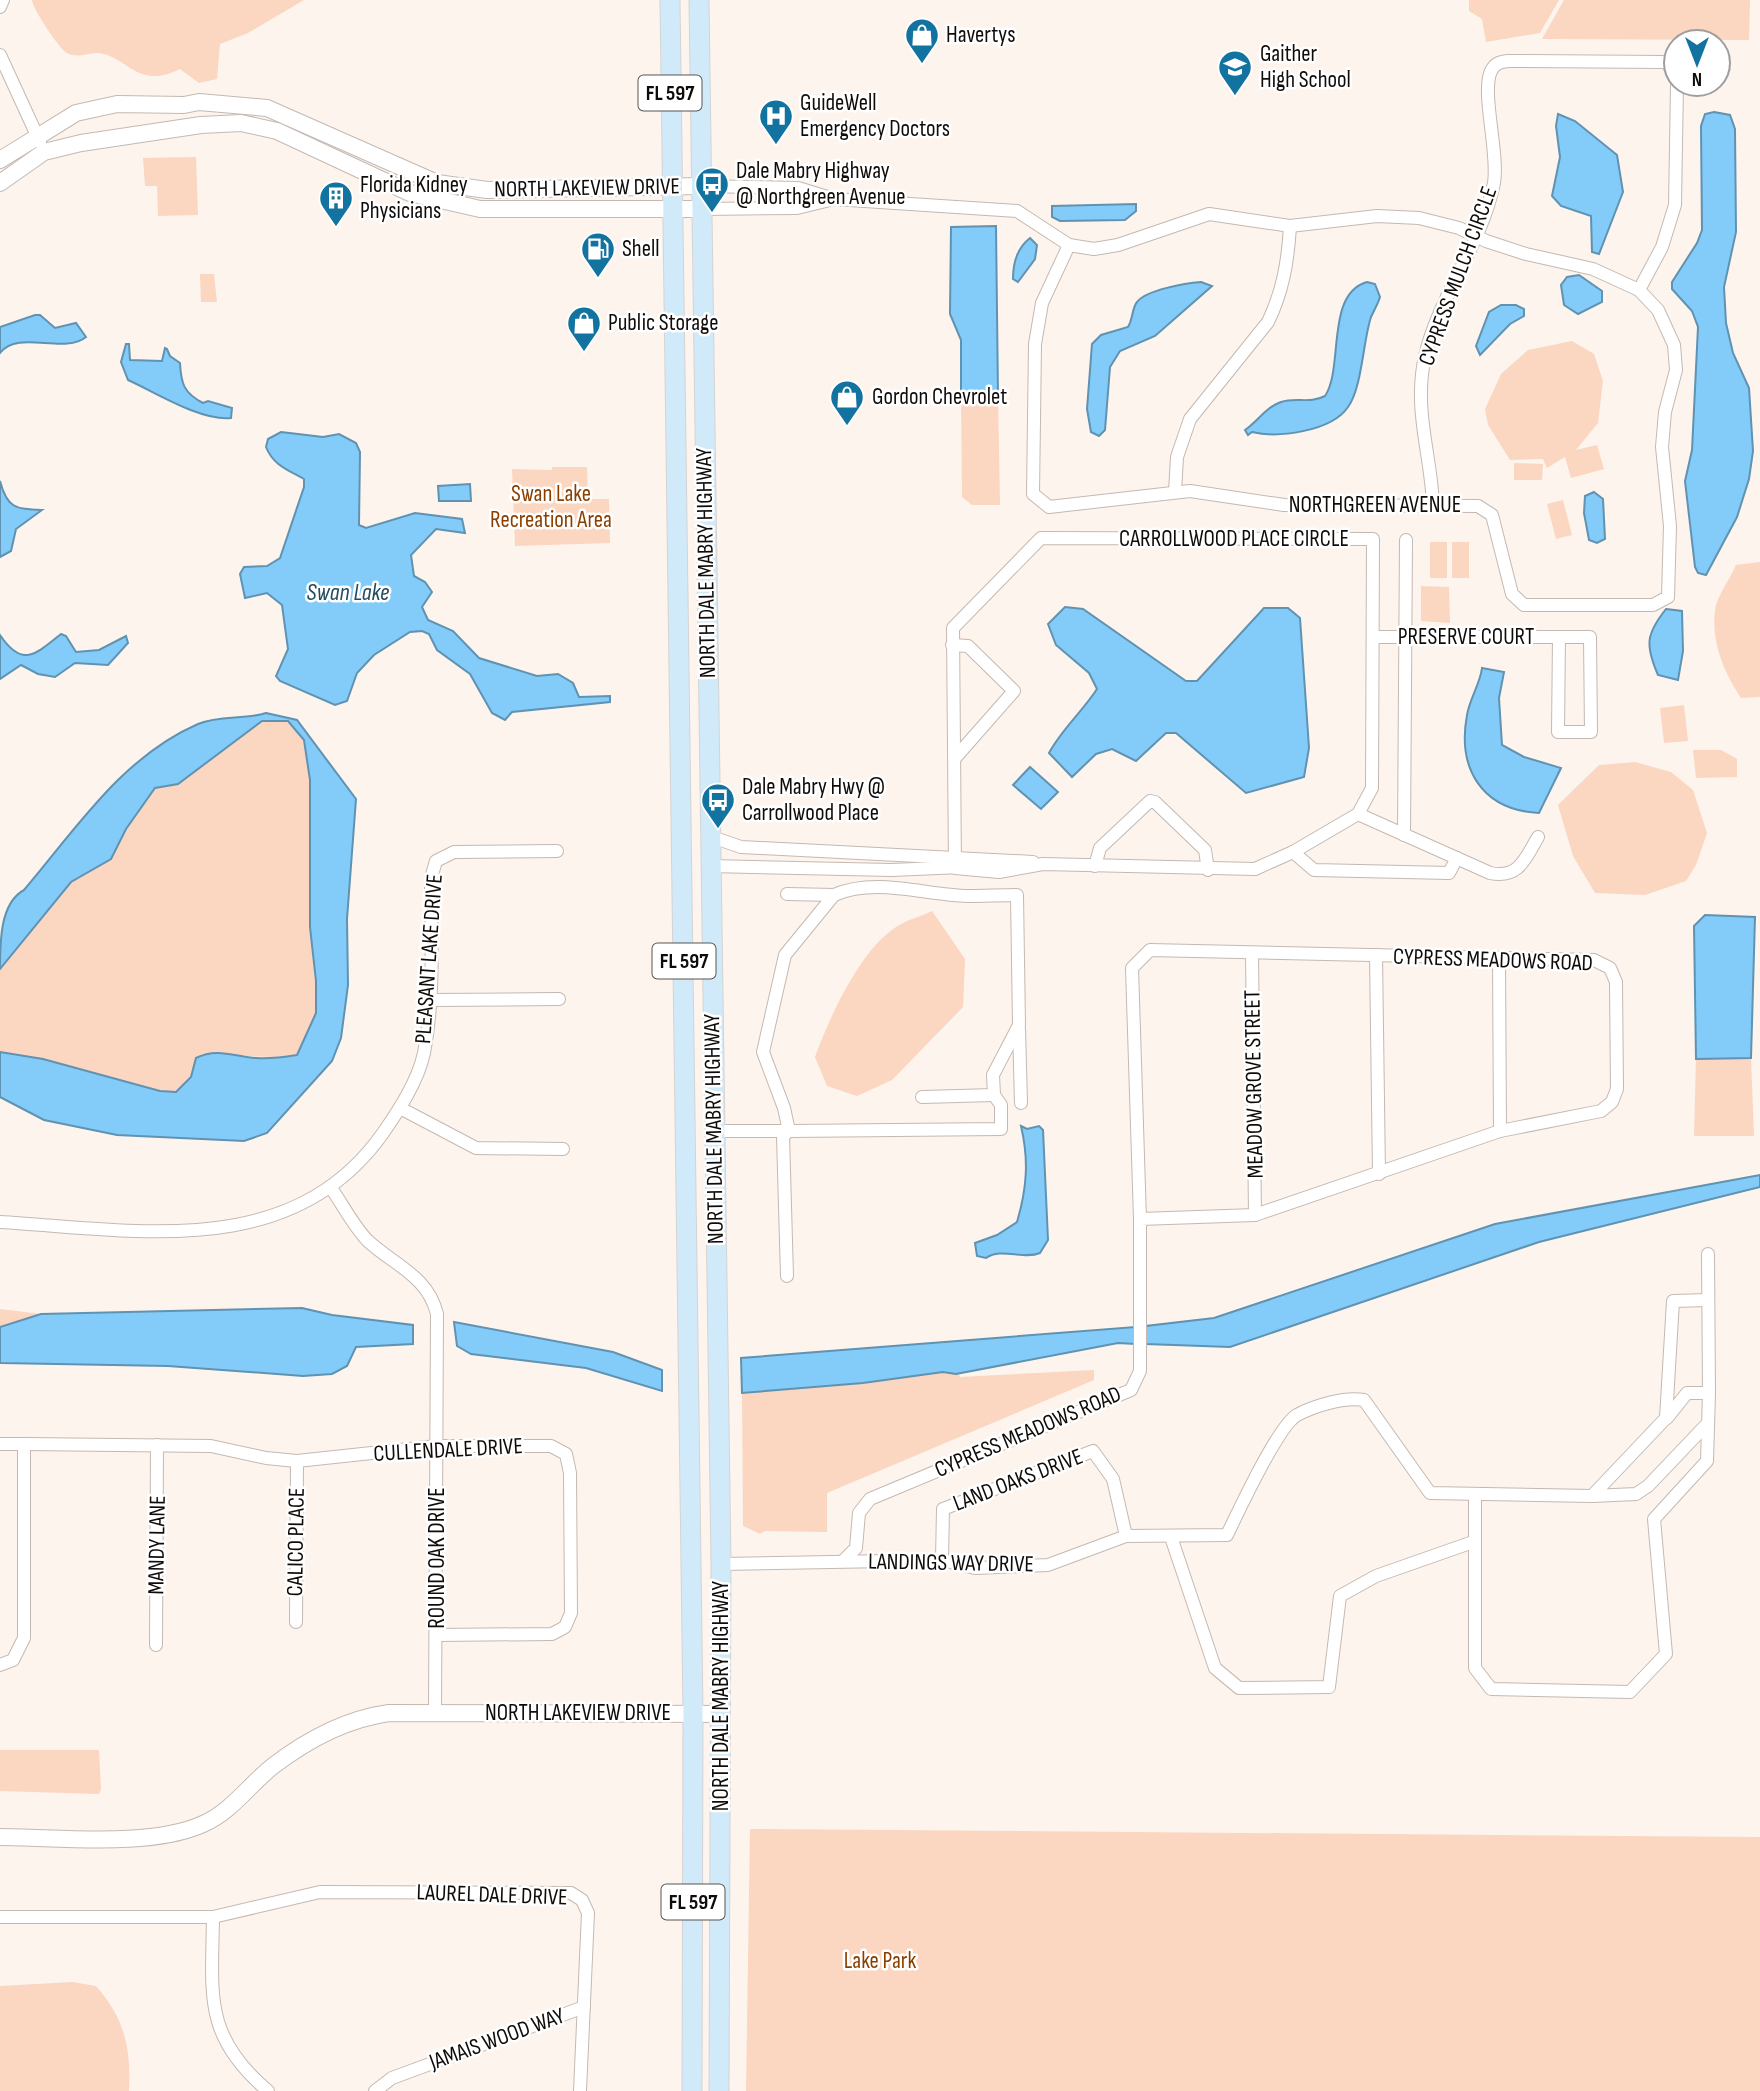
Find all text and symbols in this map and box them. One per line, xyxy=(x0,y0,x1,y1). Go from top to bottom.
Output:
shop icon: Havertys xyxy=(903,16,941,65)
place label: Havertys xyxy=(946,21,1015,49)
north arrow xyxy=(1662,28,1732,98)
place label: Gaither High School xyxy=(1260,40,1351,94)
school or university icon: Gaither High School xyxy=(1216,48,1254,97)
text: N xyxy=(1692,67,1702,90)
road number: FL 597 xyxy=(638,76,702,110)
place label: GuideWell Emergency Doctors xyxy=(800,89,950,143)
hospital icon: GuideWell Emergency Doctors xyxy=(757,97,795,146)
place label: Dale Mabry Highway @ Northgreen Avenue xyxy=(736,157,906,211)
bus stop icon: Dale Mabry Highway @ Northgreen Avenue xyxy=(693,165,731,214)
place label: Florida Kidney Physicians xyxy=(360,171,468,225)
street label: NORTH LAKEVIEW DRIVE xyxy=(494,172,680,204)
building icon: Florida Kidney Physicians xyxy=(317,179,355,228)
street label: CYPRESS MULCH CIRCLE xyxy=(1413,183,1503,369)
fuel station icon: Shell xyxy=(579,230,617,279)
place label: Shell xyxy=(622,235,660,263)
shop icon: Public Storage xyxy=(565,304,603,353)
place label: Public Storage xyxy=(608,309,718,337)
shop icon: Gordon Chevrolet xyxy=(828,378,866,427)
place label: Gordon Chevrolet xyxy=(872,383,1007,411)
street label: NORTH DALE MABRY HIGHWAY xyxy=(690,447,722,678)
park label: Swan Lake Recreation Area xyxy=(490,480,612,534)
street label: NORTHGREEN AVENUE xyxy=(1289,491,1461,519)
street label: CARROLLWOOD PLACE CIRCLE xyxy=(1119,525,1349,553)
water label: Swan Lake xyxy=(307,578,389,607)
street label: PRESERVE COURT xyxy=(1398,623,1534,651)
place label: Dale Mabry Hwy @ Carrollwood Place xyxy=(742,773,885,827)
bus stop icon: Dale Mabry Hwy @ Carrollwood Place xyxy=(699,781,737,830)
street label: PLEASANT LAKE DRIVE xyxy=(409,873,449,1045)
street label: CYPRESS MEADOWS ROAD xyxy=(1393,943,1593,977)
road number: FL 597 xyxy=(652,944,716,978)
street label: MEADOW GROVE STREET xyxy=(1238,990,1270,1178)
street label: NORTH DALE MABRY HIGHWAY xyxy=(698,1013,730,1244)
street label: CYPRESS MEADOWS ROAD xyxy=(931,1380,1125,1484)
street label: CULLENDALE DRIVE xyxy=(373,1432,523,1468)
street label: LAND OAKS DRIVE xyxy=(949,1442,1087,1518)
street label: CALICO PLACE xyxy=(281,1487,311,1597)
street label: ROUND OAK DRIVE xyxy=(423,1487,451,1629)
street label: MANDY LANE xyxy=(142,1495,172,1595)
street label: LANDINGS WAY DRIVE xyxy=(868,1548,1034,1578)
street label: NORTH DALE MABRY HIGHWAY xyxy=(707,1580,735,1811)
street label: NORTH LAKEVIEW DRIVE xyxy=(485,1699,671,1727)
street label: LAUREL DALE DRIVE xyxy=(416,1878,568,1912)
road number: FL 597 xyxy=(662,1884,724,1920)
park label: Lake Park xyxy=(844,1947,916,1975)
street label: JAMAIS WOOD WAY xyxy=(425,2001,569,2077)

